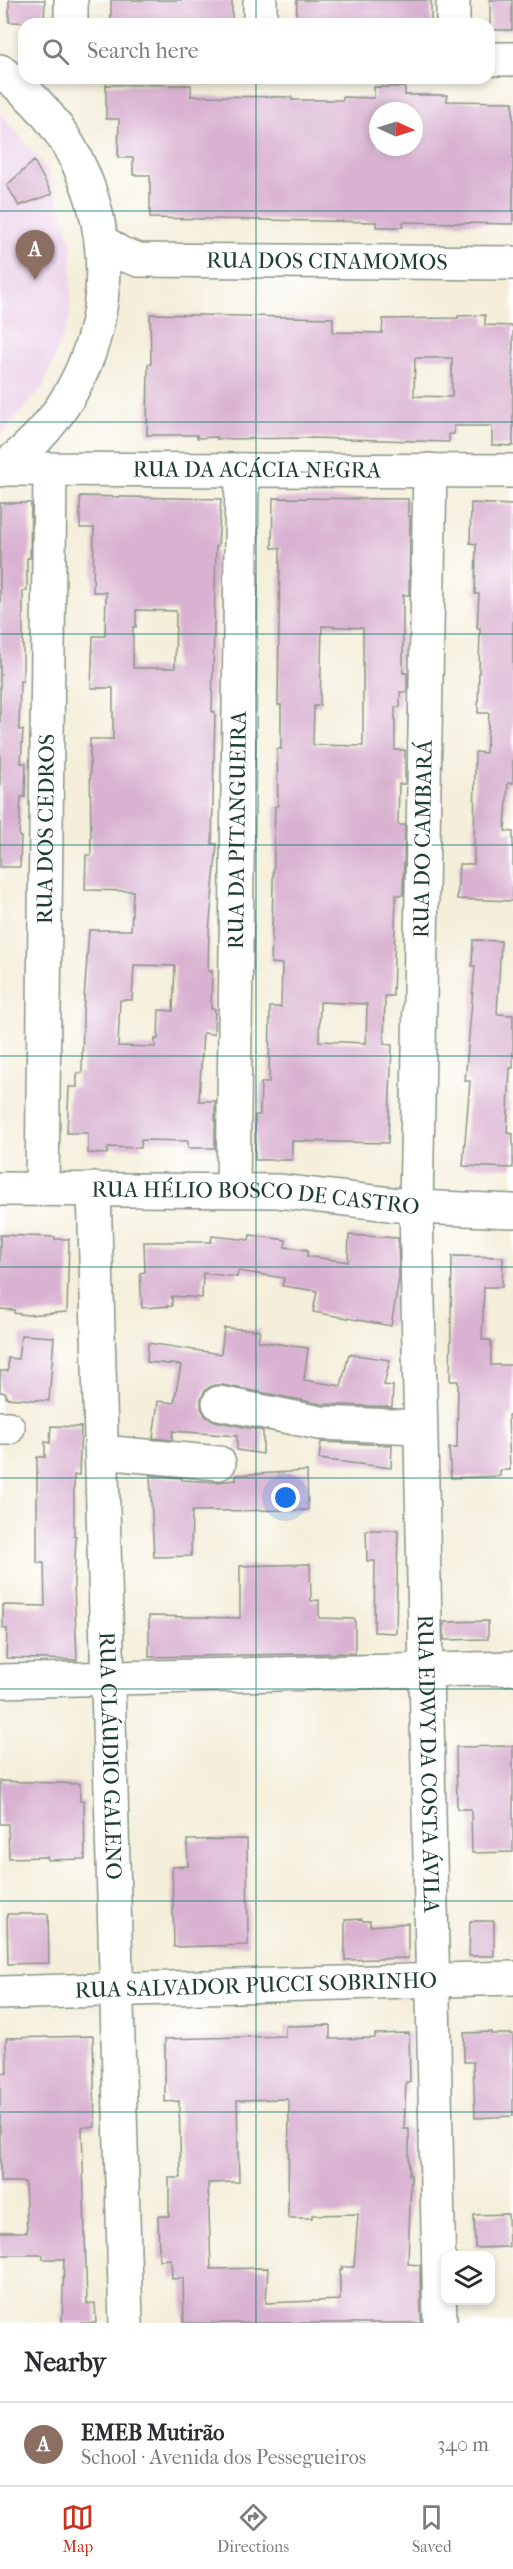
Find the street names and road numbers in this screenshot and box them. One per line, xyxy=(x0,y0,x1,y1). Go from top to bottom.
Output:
street label: RUA DOS CINAMOMOS xyxy=(206,248,448,275)
street label: RUA DA ACÁCIA-NEGRA xyxy=(133,456,382,483)
street label: RUA DA PITANGUEIRA xyxy=(223,710,252,949)
street label: RUA DOS CEDROS xyxy=(32,734,60,924)
street label: RUA DO CAMBARÁ xyxy=(407,739,438,938)
street label: RUA HÉLIO BOSCO DE CASTRO xyxy=(92,1176,421,1220)
street label: RUA EDWY DA COSTA ÁVILA xyxy=(412,1614,444,1914)
street label: RUA CLÁUDIO GALENO xyxy=(94,1631,126,1880)
street label: RUA SALVADOR PUCCI SOBRINHO xyxy=(74,1967,437,2004)

